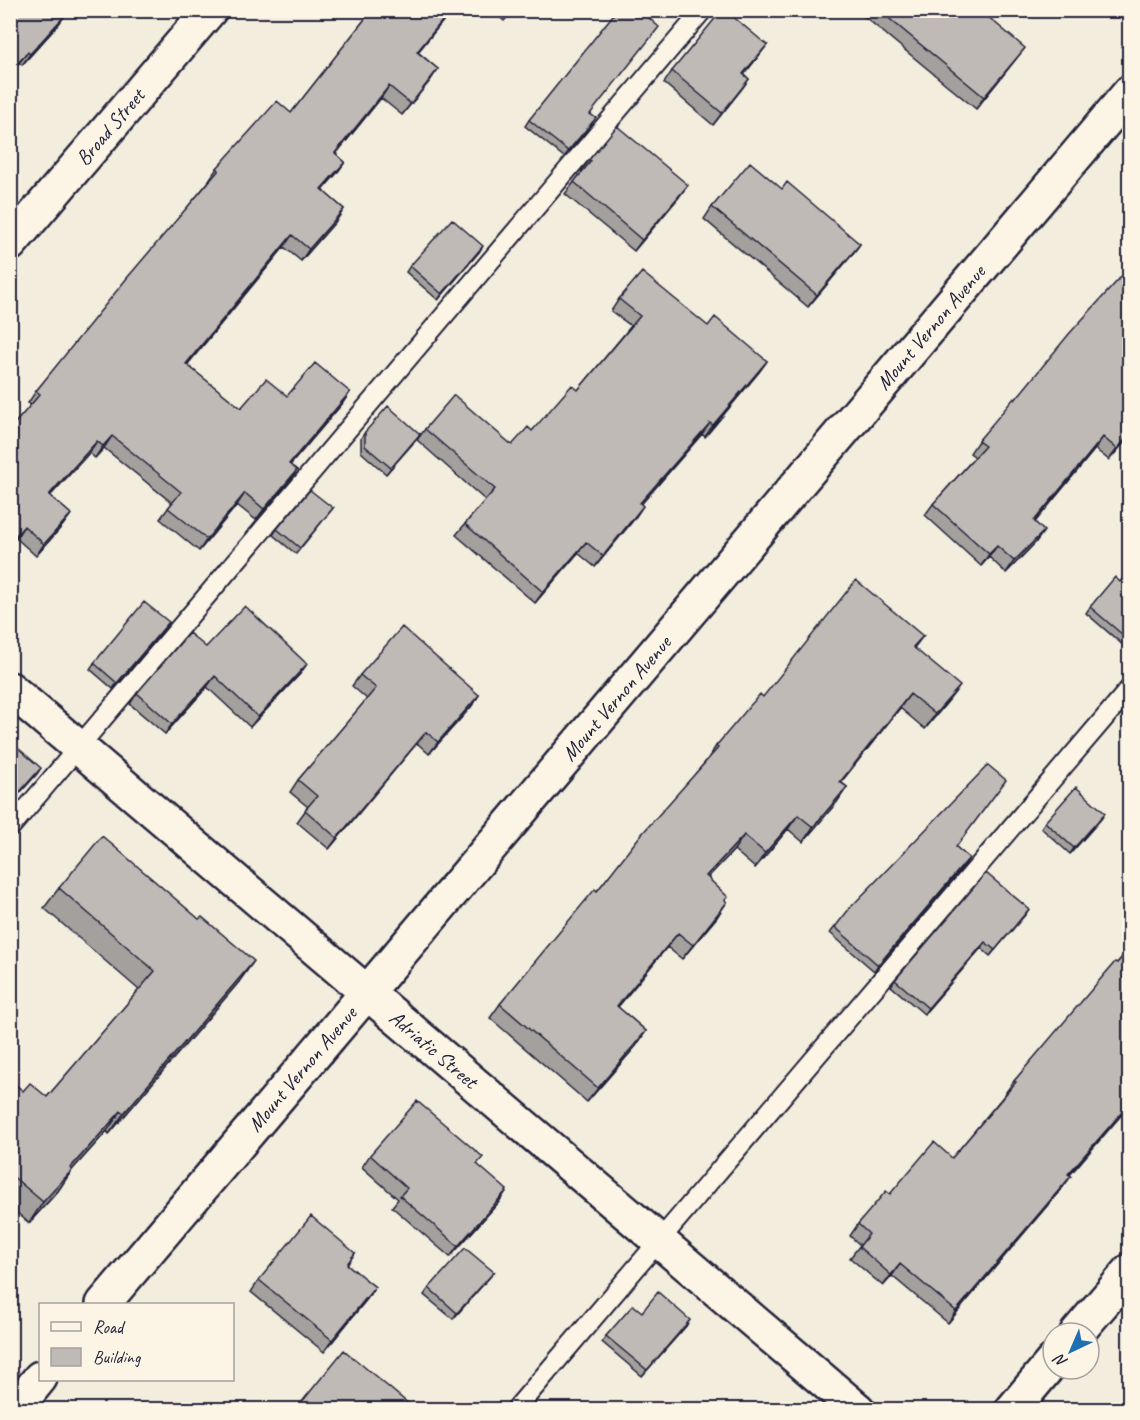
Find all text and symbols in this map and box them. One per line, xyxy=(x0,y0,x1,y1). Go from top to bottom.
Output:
street label: Broad Street xyxy=(70,82,151,171)
street label: Mount Vernon Avenue xyxy=(870,258,992,395)
street label: Mount Vernon Avenue xyxy=(556,629,678,766)
street label: Mount Vernon Avenue xyxy=(242,1000,364,1137)
street label: Adriatic Street xyxy=(384,1004,485,1095)
legend xyxy=(39,1303,234,1381)
text: Road xyxy=(93,1316,126,1338)
north arrow xyxy=(1041,1321,1101,1381)
text: Building xyxy=(93,1346,142,1368)
text: N xyxy=(1049,1348,1072,1372)

